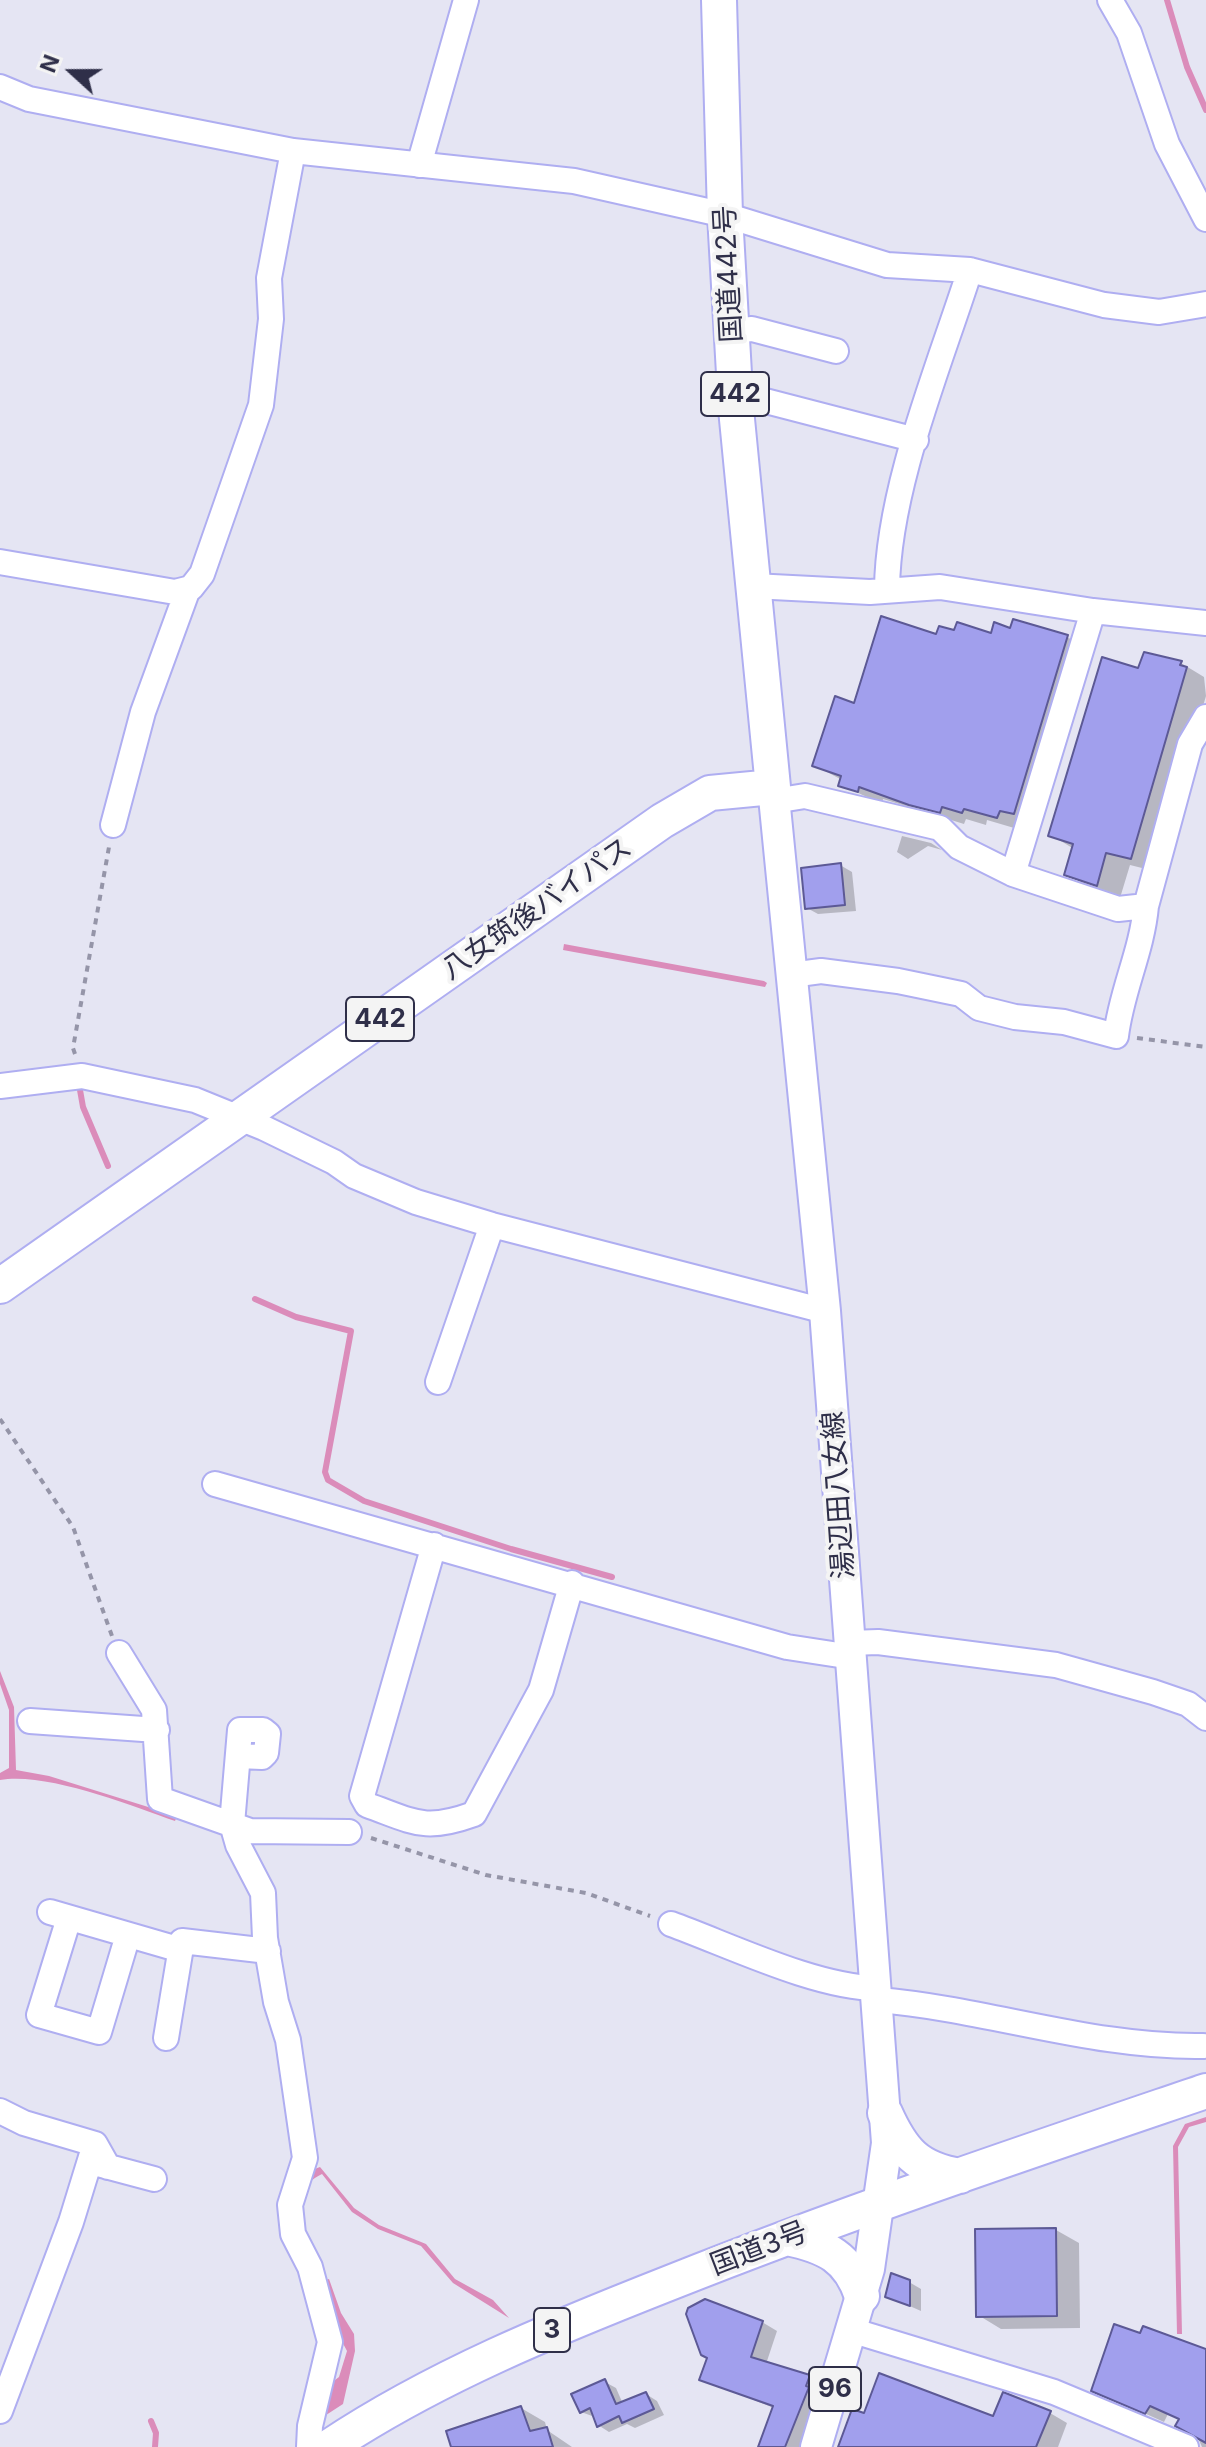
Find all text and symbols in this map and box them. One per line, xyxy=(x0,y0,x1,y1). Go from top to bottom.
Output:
north arrow xyxy=(32,32,112,112)
text: N xyxy=(34,51,65,76)
street label: 国道442号 xyxy=(709,205,749,343)
road number: 442 xyxy=(701,372,769,416)
street label: 八女筑後バイパス xyxy=(436,831,638,987)
road number: 442 xyxy=(346,997,414,1041)
street label: 湯辺田八女線 xyxy=(816,1410,862,1580)
street label: 国道3号 xyxy=(706,2215,812,2283)
road number: 3 xyxy=(534,2308,570,2352)
road number: 96 xyxy=(809,2367,861,2411)

